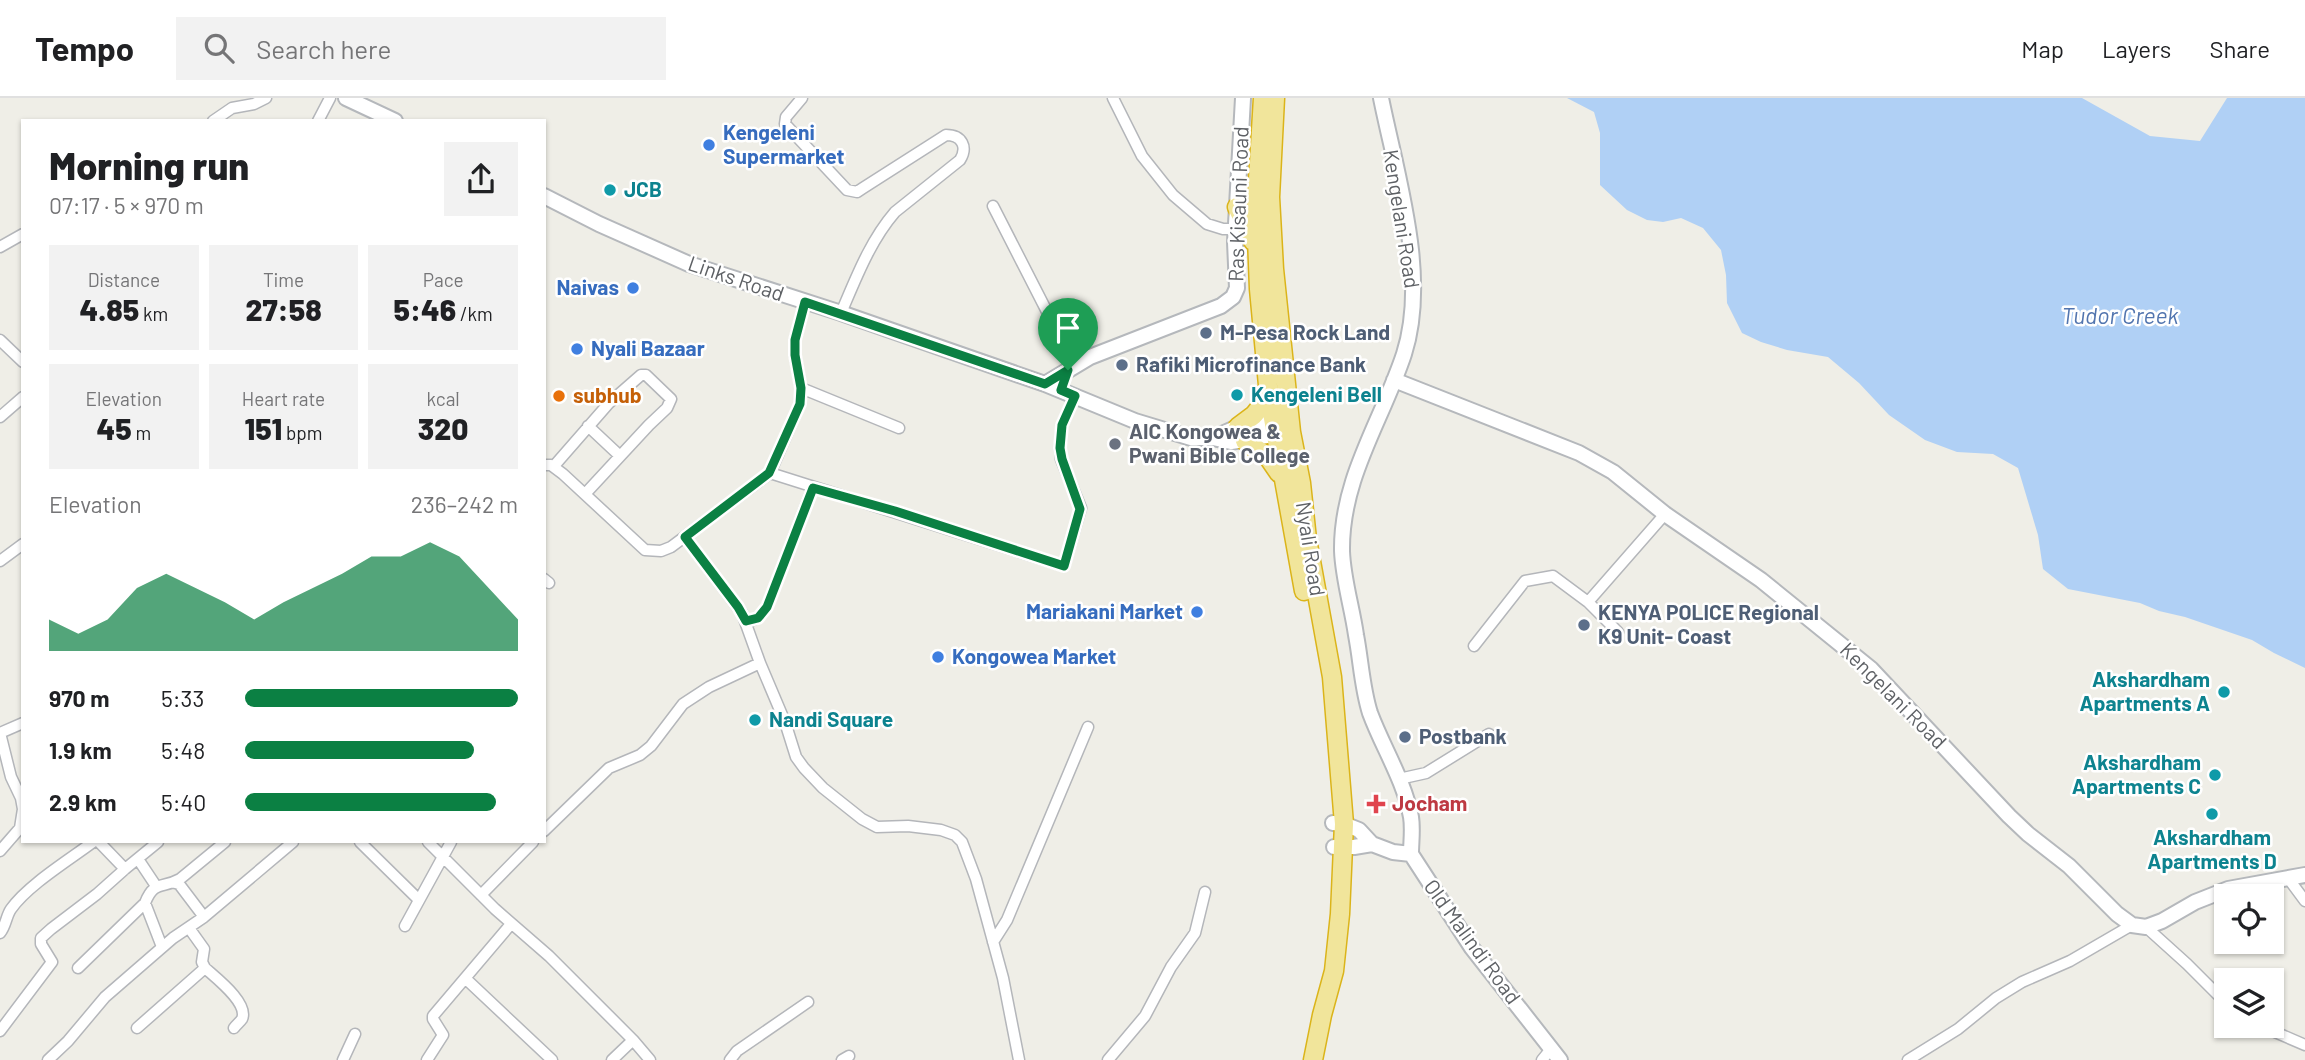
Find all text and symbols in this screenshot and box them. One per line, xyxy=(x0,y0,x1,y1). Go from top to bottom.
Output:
search box xyxy=(176,17,666,80)
text: Tempo xyxy=(35,28,134,68)
icon: search xyxy=(200,29,238,67)
text: Search here xyxy=(256,33,391,64)
text: Map xyxy=(2021,34,2064,63)
text: Layers xyxy=(2102,34,2171,63)
text: Share xyxy=(2209,34,2270,63)
place label: Kengeleni Supermarket xyxy=(723,119,844,168)
street label: Ras Kisauni Road xyxy=(1222,126,1253,282)
marker: Kengeleni Supermarket xyxy=(701,137,717,153)
text: Morning run xyxy=(49,142,249,188)
button: share xyxy=(444,142,518,216)
street label: Kengelani Road xyxy=(1379,148,1426,290)
place label: JCB xyxy=(624,176,662,201)
marker: JCB xyxy=(602,182,618,198)
text: 07:17 · 5 × 970 m xyxy=(49,191,204,219)
street label: Links Road xyxy=(685,250,788,306)
text: Distance xyxy=(88,268,160,291)
text: Time xyxy=(263,268,304,291)
text: Pace xyxy=(423,268,464,291)
place label: Naivas xyxy=(557,274,619,299)
marker: Naivas xyxy=(625,280,641,296)
text: 4.85 xyxy=(79,291,139,327)
text: 27:58 xyxy=(245,291,322,327)
text: 5:46 xyxy=(394,291,456,327)
pin xyxy=(1038,298,1098,370)
water label: Tudor Creek xyxy=(2061,301,2179,329)
text: km xyxy=(139,302,168,325)
text: /km xyxy=(456,302,493,325)
icon: arrive xyxy=(1049,309,1087,347)
place label: M-Pesa Rock Land xyxy=(1220,319,1390,344)
marker: M-Pesa Rock Land xyxy=(1198,325,1214,341)
place label: Nyali Bazaar xyxy=(591,335,705,360)
marker: Nyali Bazaar xyxy=(569,341,585,357)
place label: Rafiki Microfinance Bank xyxy=(1136,351,1366,376)
marker: Rafiki Microfinance Bank xyxy=(1114,357,1130,373)
place label: Kengeleni Bell xyxy=(1251,381,1382,406)
place label: subhub xyxy=(573,382,642,407)
text: Elevation xyxy=(86,387,162,410)
text: Heart rate xyxy=(242,387,325,410)
text: kcal xyxy=(427,387,460,410)
marker: Kengeleni Bell xyxy=(1229,387,1245,403)
marker: subhub xyxy=(551,388,567,404)
text: 45 xyxy=(97,410,132,446)
text: 151 xyxy=(245,410,282,446)
text: 320 xyxy=(418,410,468,446)
place label: AIC Kongowea & Pwani Bible College xyxy=(1129,418,1310,467)
text: m xyxy=(132,421,151,444)
text: bpm xyxy=(282,421,322,444)
marker: AIC Kongowea & Pwani Bible College xyxy=(1107,436,1123,452)
text: Elevation xyxy=(49,490,142,518)
text: 236–242 m xyxy=(411,490,518,518)
street label: Nyali Road xyxy=(1292,500,1331,598)
place label: Mariakani Market xyxy=(1026,598,1183,623)
place label: KENYA POLICE Regional K9 Unit- Coast xyxy=(1598,599,1819,648)
marker: Mariakani Market xyxy=(1189,604,1205,620)
marker: KENYA POLICE Regional K9 Unit- Coast xyxy=(1576,617,1592,633)
street label: Kengelani Road xyxy=(1836,636,1953,753)
place label: Kongowea Market xyxy=(952,643,1116,668)
marker: Kongowea Market xyxy=(930,649,946,665)
place label: Akshardham Apartments A xyxy=(2080,666,2210,715)
text: 970 m xyxy=(49,684,110,712)
text: 5:33 xyxy=(161,684,204,712)
marker: Akshardham Apartments A xyxy=(2216,684,2232,700)
place label: Nandi Square xyxy=(769,706,893,731)
marker: Nandi Square xyxy=(747,712,763,728)
place label: Postbank xyxy=(1419,723,1507,748)
marker: Postbank xyxy=(1397,729,1413,745)
text: 1.9 km xyxy=(49,736,112,764)
text: 5:48 xyxy=(161,736,205,764)
place label: Akshardham Apartments C xyxy=(2072,749,2201,798)
marker: Akshardham Apartments C xyxy=(2207,767,2223,783)
text: 2.9 km xyxy=(49,788,116,816)
text: 5:40 xyxy=(161,788,206,816)
place label: Jocham xyxy=(1392,790,1467,815)
marker: Jocham xyxy=(1366,794,1386,814)
marker: Akshardham Apartments D xyxy=(2204,806,2220,822)
place label: Akshardham Apartments D xyxy=(2147,824,2277,873)
street label: Old Malindi Road xyxy=(1420,874,1527,1008)
map controls xyxy=(2214,884,2284,1038)
button: locate xyxy=(2214,884,2284,954)
button: layers xyxy=(2214,968,2284,1038)

